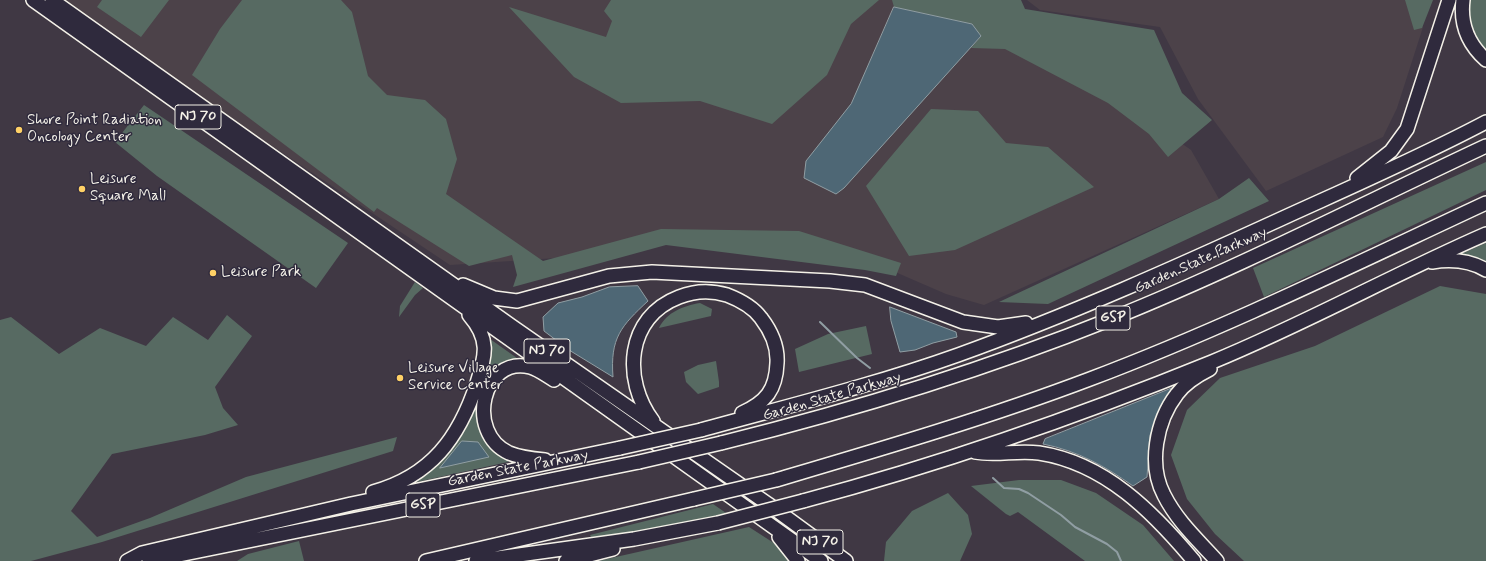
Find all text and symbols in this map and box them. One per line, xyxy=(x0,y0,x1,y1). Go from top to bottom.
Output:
road number: NJ 70 xyxy=(175,105,221,129)
place label: Shore Point Radiation Oncology Center xyxy=(27,112,162,147)
marker: Shore Point Radiation Oncology Center xyxy=(14,125,24,135)
place label: Leisure Square Mall xyxy=(90,171,166,206)
marker: Leisure Square Mall xyxy=(77,184,87,194)
street label: Garden State Parkway xyxy=(1132,224,1270,298)
place label: Leisure Park xyxy=(221,264,301,282)
marker: Leisure Park xyxy=(208,268,218,278)
road number: GSP xyxy=(1096,306,1130,330)
road number: NJ 70 xyxy=(524,339,570,363)
place label: Leisure Village Service Center xyxy=(408,360,503,395)
street label: Garden State Parkway xyxy=(761,369,903,425)
marker: Leisure Village Service Center xyxy=(395,373,405,383)
street label: Garden State Parkway xyxy=(446,447,590,491)
road number: GSP xyxy=(406,493,440,517)
road number: NJ 70 xyxy=(797,530,843,554)

